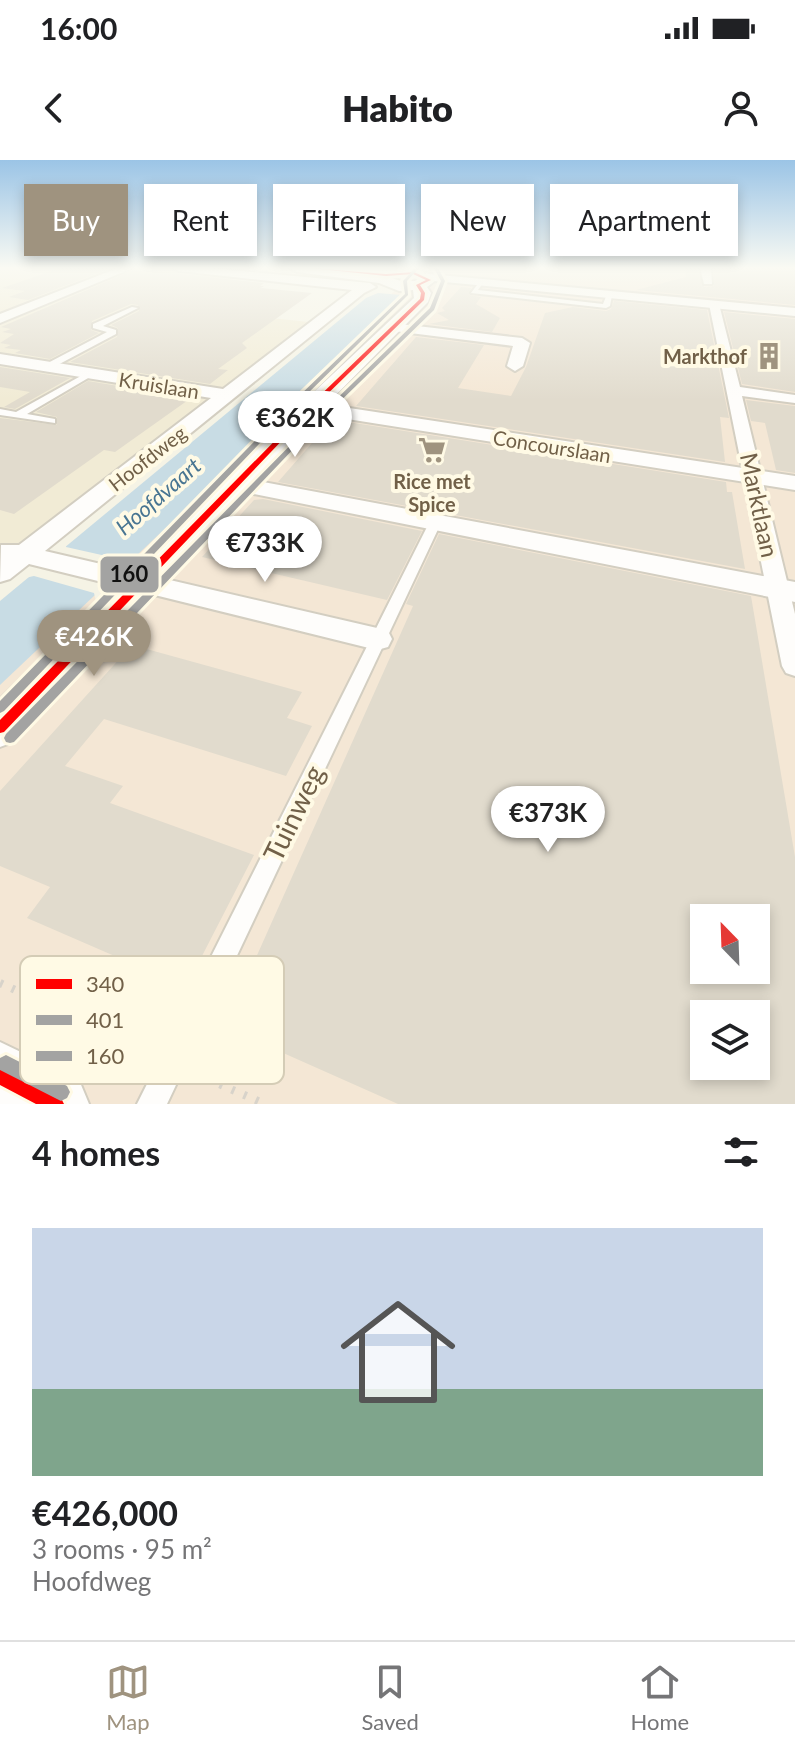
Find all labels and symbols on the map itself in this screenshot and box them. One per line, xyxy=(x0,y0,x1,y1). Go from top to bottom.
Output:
building icon: Markthof xyxy=(754,341,784,371)
place label: Markthof xyxy=(663,344,748,368)
street label: Kruislaan xyxy=(117,367,201,403)
pin: €362K xyxy=(239,391,351,459)
street label: Hoofdweg xyxy=(103,420,191,496)
street label: Concourslaan xyxy=(491,425,613,467)
supermarket icon: Rice met Spice xyxy=(417,435,447,465)
street label: Marktlaan xyxy=(735,450,785,560)
water label: Hoofdvaart xyxy=(110,452,206,540)
place label: Rice met Spice xyxy=(393,469,471,516)
pin: €733K xyxy=(209,516,321,584)
line badge: 160 xyxy=(99,555,160,594)
text: 160 xyxy=(110,560,148,587)
pin: €426K xyxy=(38,610,150,678)
street label: Tuinweg xyxy=(255,759,331,867)
pin: €373K xyxy=(492,786,604,854)
north arrow xyxy=(690,904,770,984)
legend xyxy=(20,956,284,1084)
text: 340 xyxy=(86,970,125,997)
text: 401 xyxy=(86,1006,124,1033)
text: 160 xyxy=(86,1042,125,1069)

